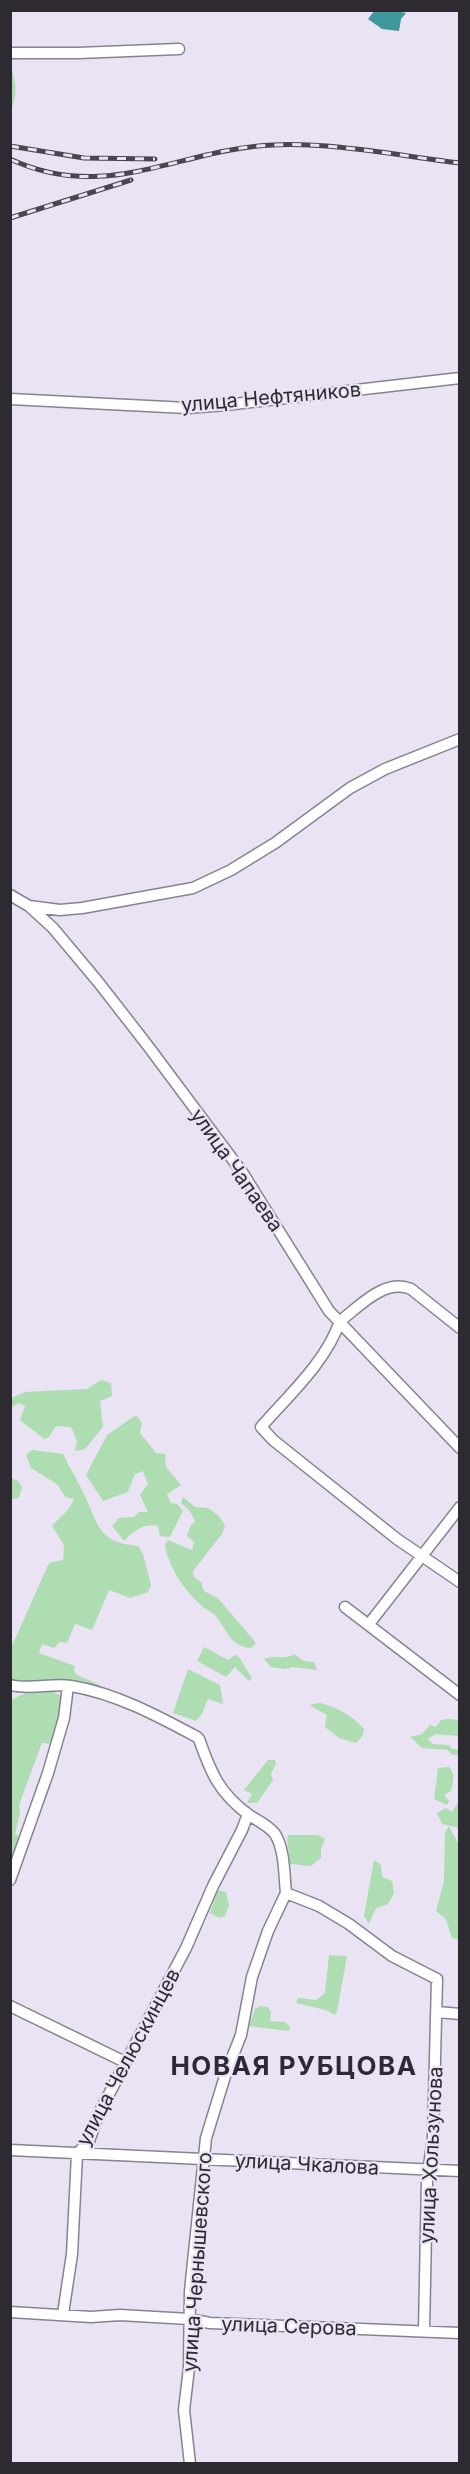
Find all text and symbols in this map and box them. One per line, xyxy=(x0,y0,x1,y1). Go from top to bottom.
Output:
street label: улица Нефтяников xyxy=(180,377,362,417)
street label: улица Чапаева xyxy=(186,1104,288,1236)
street label: улица Челюскинцев xyxy=(71,1964,185,2150)
district label: НОВАЯ РУБЦОВА xyxy=(170,2050,418,2081)
street label: улица Хользунова xyxy=(414,2066,448,2244)
street label: улица Чкалова xyxy=(234,2148,380,2180)
street label: улица Чернышевского xyxy=(177,2151,217,2373)
street label: улица Серова xyxy=(221,2312,357,2340)

